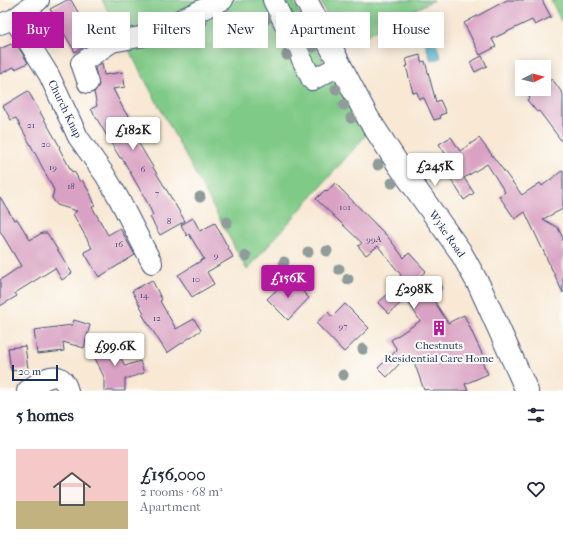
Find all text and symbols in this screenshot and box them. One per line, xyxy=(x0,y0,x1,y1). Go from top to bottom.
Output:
chip: Buy xyxy=(12,12,64,48)
chip: Rent xyxy=(72,12,130,48)
chip: Filters xyxy=(138,12,205,48)
chip: New xyxy=(213,12,268,48)
chip: Apartment xyxy=(276,12,370,48)
chip: House xyxy=(378,12,444,48)
north arrow xyxy=(515,60,551,96)
map controls xyxy=(515,60,551,96)
street label: Church Knap xyxy=(45,78,85,140)
pin: £182K xyxy=(105,117,161,151)
house number: 21 xyxy=(27,120,35,130)
text: £182K xyxy=(115,122,151,137)
house number: 20 xyxy=(41,139,51,149)
pin: £245K xyxy=(407,153,463,187)
text: £245K xyxy=(416,158,454,173)
house number: 19 xyxy=(49,162,57,172)
house number: 6 xyxy=(141,164,146,174)
house number: 18 xyxy=(67,181,75,191)
house number: 7 xyxy=(155,188,160,198)
house number: 101 xyxy=(339,202,351,212)
street label: Wyke Road xyxy=(426,207,468,261)
house number: 8 xyxy=(167,216,172,226)
house number: 99A xyxy=(366,234,382,244)
house number: 16 xyxy=(115,239,123,249)
house number: 9 xyxy=(214,250,219,260)
pin: £156K xyxy=(260,265,316,299)
text: £156K xyxy=(270,270,306,285)
house number: 10 xyxy=(192,274,200,284)
pin: £298K xyxy=(386,276,442,310)
text: £298K xyxy=(395,281,433,296)
house number: 14 xyxy=(140,290,149,300)
house number: 12 xyxy=(153,313,161,323)
building icon: Chestnuts Residential Care Home xyxy=(430,319,448,337)
house number: 97 xyxy=(338,321,348,331)
pin: £99.6K xyxy=(82,333,148,367)
text: £99.6K xyxy=(94,338,136,353)
place label: Chestnuts Residential Care Home xyxy=(384,339,494,365)
scale bar xyxy=(12,363,58,382)
text: 20 m xyxy=(18,365,41,378)
icon: filters xyxy=(525,404,547,426)
text: 5 homes xyxy=(16,405,74,425)
text: £156,000 xyxy=(140,464,206,484)
icon: home xyxy=(48,465,96,513)
icon: heart xyxy=(525,478,547,500)
text: 2 rooms · 68 m² xyxy=(140,484,223,499)
text: Apartment xyxy=(140,499,201,514)

